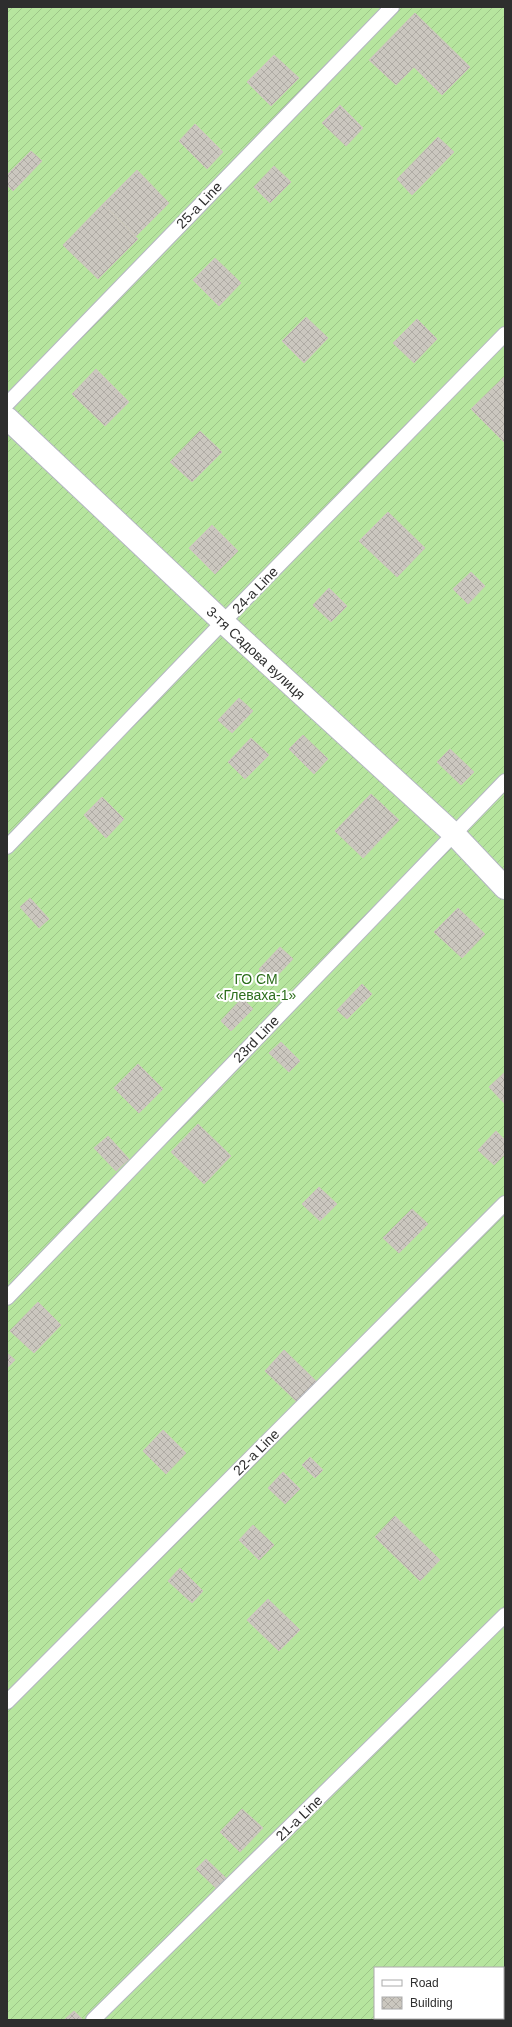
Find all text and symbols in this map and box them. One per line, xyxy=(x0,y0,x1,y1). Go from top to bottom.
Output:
street label: 25-a Line xyxy=(173,178,225,232)
street label: 24-a Line xyxy=(229,563,281,617)
street label: 3-тя Садова вулиця xyxy=(203,603,309,703)
park label: ГО СМ «Глеваха-1» xyxy=(216,971,296,1003)
street label: 23rd Line xyxy=(230,1012,282,1066)
street label: 22-a Line xyxy=(230,1426,282,1478)
street label: 21-a Line xyxy=(272,1792,326,1844)
legend xyxy=(374,1967,504,2019)
text: Road xyxy=(410,1976,439,1990)
text: Building xyxy=(410,1996,453,2010)

